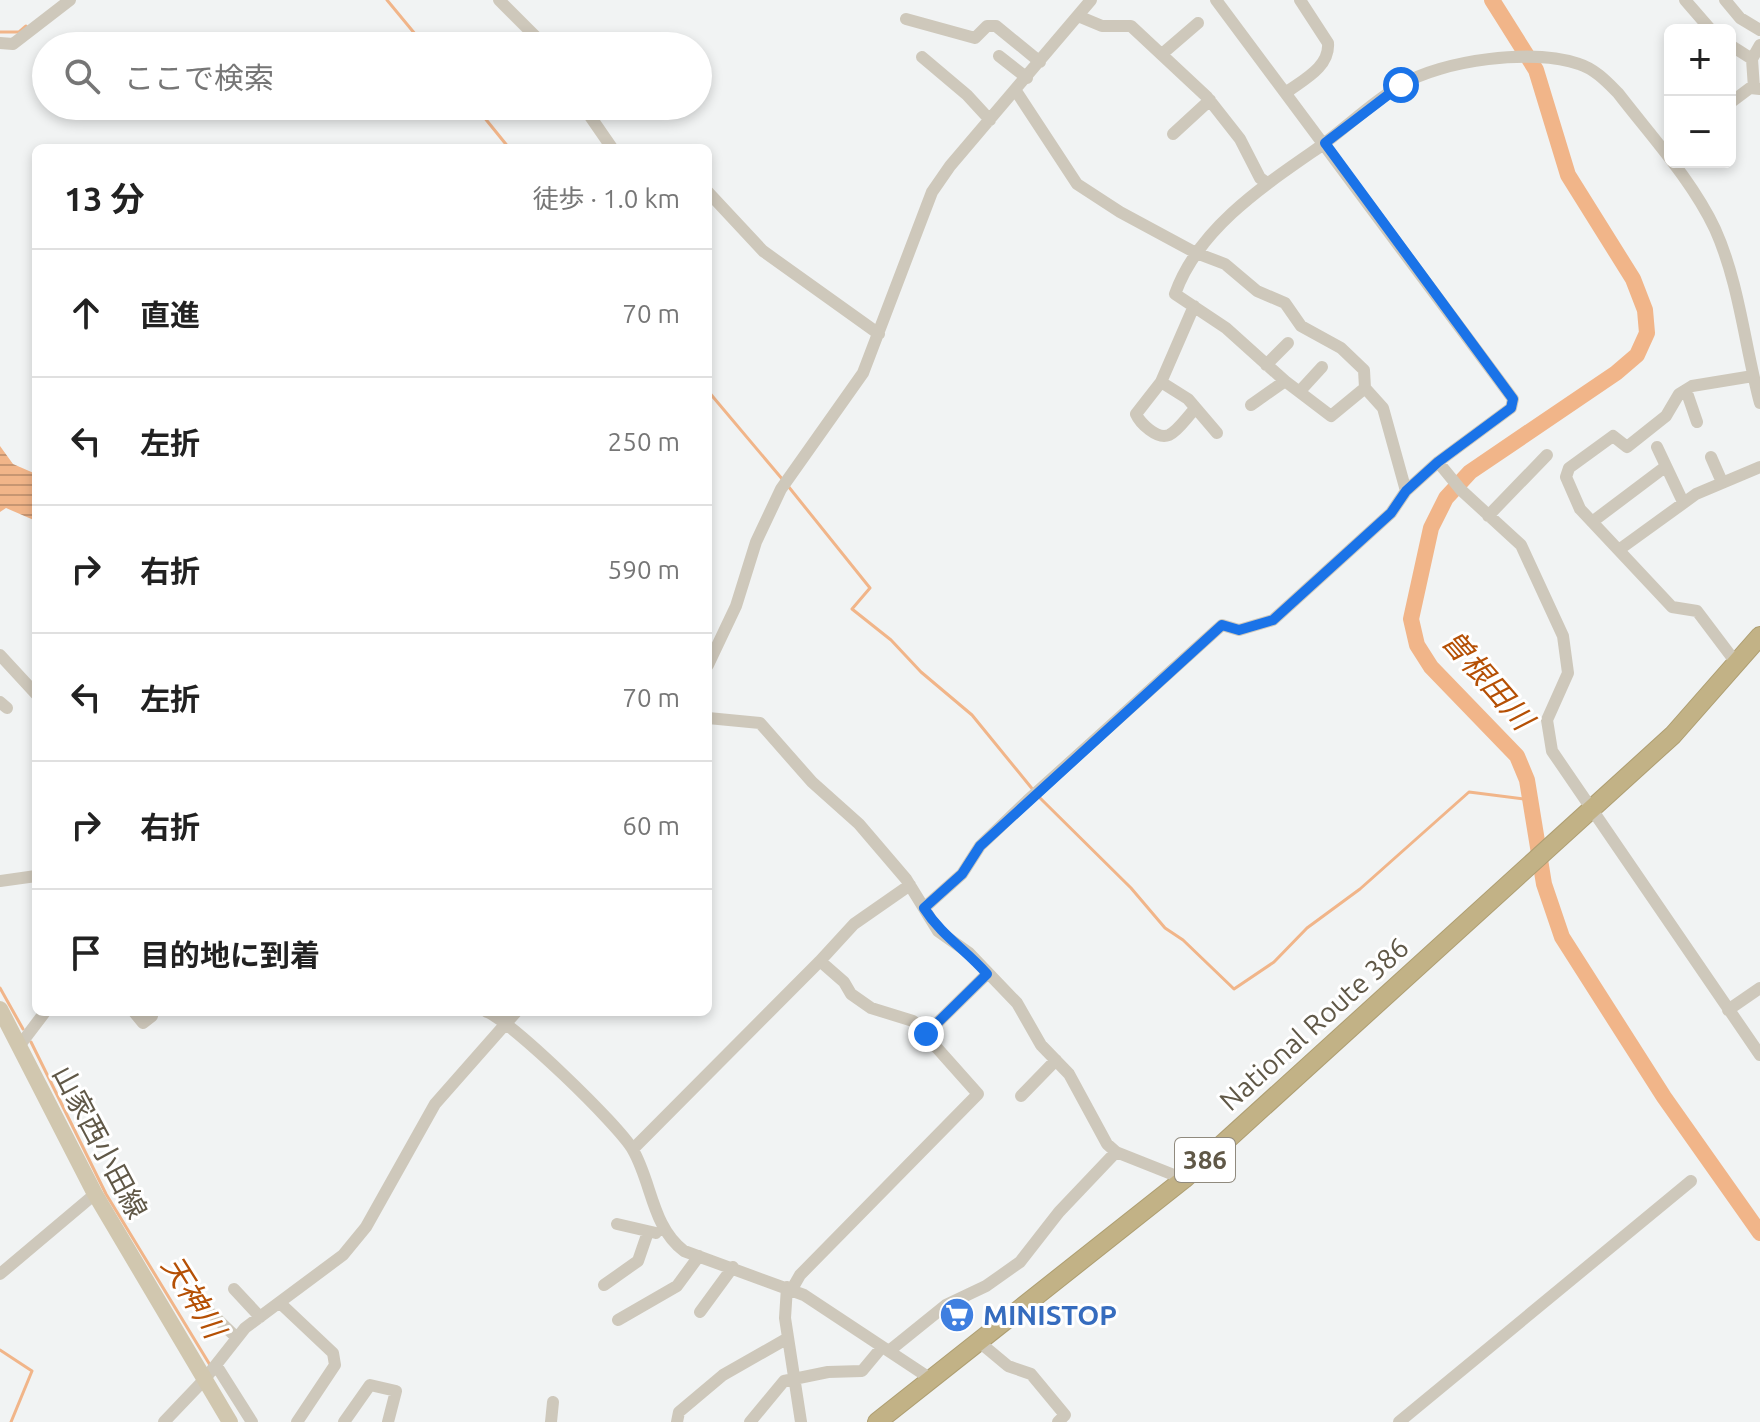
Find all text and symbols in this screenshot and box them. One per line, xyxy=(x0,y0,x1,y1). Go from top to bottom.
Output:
map controls xyxy=(1664,24,1736,168)
button: + xyxy=(1664,24,1736,96)
search box xyxy=(32,32,712,120)
icon: search xyxy=(60,54,104,98)
text: ここで検索 xyxy=(124,61,274,95)
route start xyxy=(1383,67,1419,103)
button: − xyxy=(1664,96,1736,168)
text: 13 分 xyxy=(64,179,144,217)
text: 徒歩 · 1.0 km xyxy=(532,184,680,213)
icon: ahead xyxy=(64,291,108,335)
text: 直進 xyxy=(140,298,200,332)
text: 70 m xyxy=(622,299,680,328)
icon: left xyxy=(64,419,108,463)
text: 左折 xyxy=(140,426,200,460)
text: 250 m xyxy=(608,427,680,456)
icon: right xyxy=(64,547,108,591)
text: 右折 xyxy=(140,554,200,588)
text: 590 m xyxy=(608,555,680,584)
water label: 曽根田川 xyxy=(1436,623,1542,738)
icon: left xyxy=(64,675,108,719)
text: 左折 xyxy=(140,682,200,716)
text: 70 m xyxy=(622,683,680,712)
icon: right xyxy=(64,803,108,847)
text: 右折 xyxy=(140,810,200,844)
text: 60 m xyxy=(622,811,680,840)
icon: arrive xyxy=(64,931,108,975)
street label: National Route 386 xyxy=(1213,931,1414,1116)
text: 目的地に到着 xyxy=(140,938,320,972)
route end xyxy=(908,1016,944,1052)
street label: 山家西小田線 xyxy=(47,1060,154,1223)
road number: 386 xyxy=(1175,1138,1235,1182)
water label: 天神川 xyxy=(156,1249,234,1346)
supermarket icon: MINISTOP xyxy=(938,1296,976,1334)
place label: MINISTOP xyxy=(983,1299,1117,1330)

